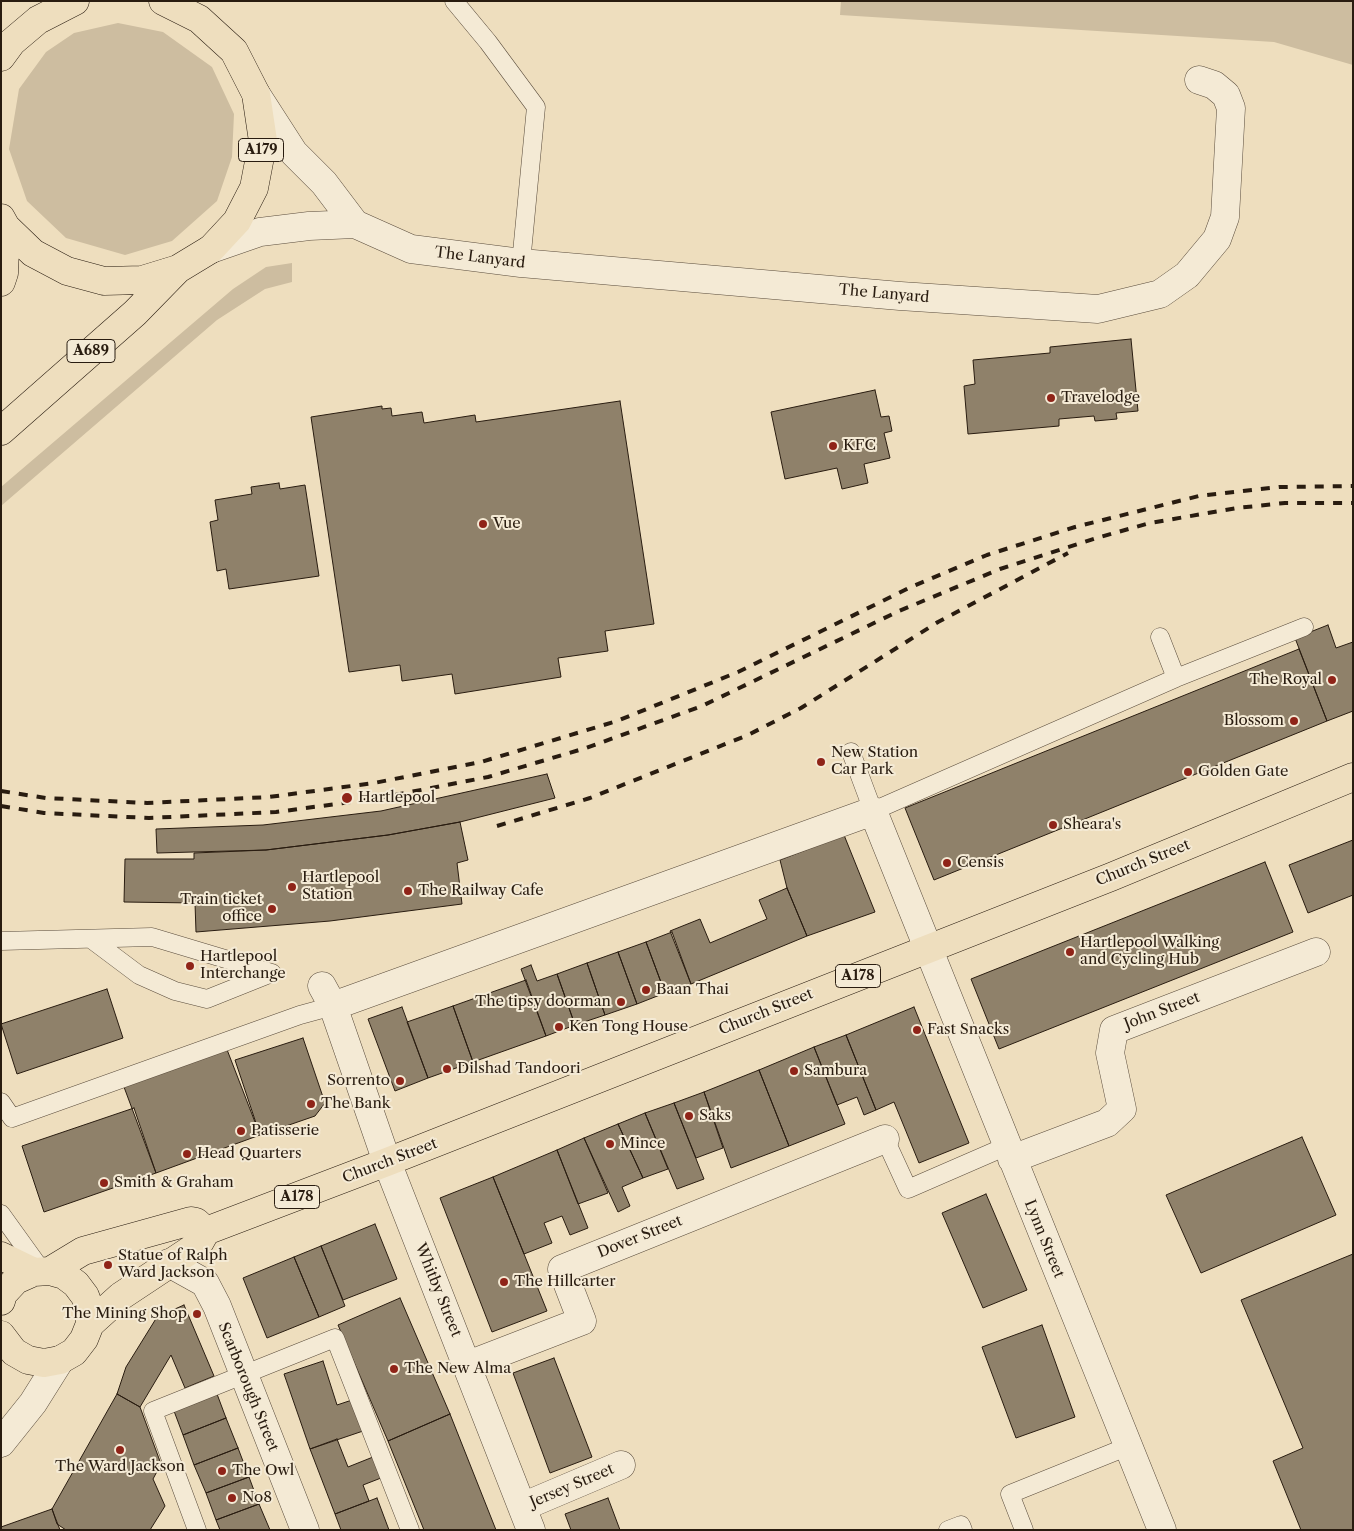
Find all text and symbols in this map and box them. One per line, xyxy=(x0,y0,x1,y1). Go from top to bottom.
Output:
road number: A179 xyxy=(238,138,284,162)
street label: The Lanyard xyxy=(434,244,526,272)
street label: The Lanyard xyxy=(838,281,930,307)
road number: A689 xyxy=(67,340,115,362)
place label: Travelodge xyxy=(1061,389,1140,407)
marker: Travelodge xyxy=(1045,392,1057,404)
place label: KFC xyxy=(843,437,876,455)
marker: KFC xyxy=(827,440,839,452)
place label: Vue xyxy=(493,515,521,533)
marker: Vue xyxy=(477,518,489,530)
place label: The Royal xyxy=(1249,671,1322,689)
marker: The Royal xyxy=(1326,674,1338,686)
place label: Blossom xyxy=(1224,712,1284,730)
marker: Blossom xyxy=(1288,715,1300,727)
place label: New Station Car Park xyxy=(831,744,918,779)
marker: New Station Car Park xyxy=(815,756,827,768)
place label: Golden Gate xyxy=(1198,763,1288,781)
marker: Golden Gate xyxy=(1182,766,1194,778)
place label: Hartlepool xyxy=(358,789,435,807)
marker: Hartlepool xyxy=(340,791,354,805)
place label: Sheara's xyxy=(1063,816,1121,834)
marker: Sheara's xyxy=(1047,819,1059,831)
street label: Church Street xyxy=(1093,836,1193,890)
place label: Censis xyxy=(957,854,1004,872)
marker: Censis xyxy=(941,857,953,869)
place label: Hartlepool Station xyxy=(302,869,379,904)
marker: Hartlepool Station xyxy=(286,881,298,893)
place label: The Railway Cafe xyxy=(418,882,544,900)
marker: The Railway Cafe xyxy=(402,885,414,897)
place label: Train ticket office xyxy=(180,891,262,926)
marker: Train ticket office xyxy=(266,903,278,915)
place label: Hartlepool Walking and Cycling Hub xyxy=(1080,934,1219,969)
marker: Hartlepool Walking and Cycling Hub xyxy=(1064,946,1076,958)
place label: Hartlepool Interchange xyxy=(200,948,286,983)
marker: Hartlepool Interchange xyxy=(184,960,196,972)
road number: A178 xyxy=(836,964,880,988)
place label: Baan Thai xyxy=(656,981,729,999)
marker: Baan Thai xyxy=(640,984,652,996)
street label: Church Street xyxy=(716,985,816,1039)
street label: John Street xyxy=(1122,988,1202,1034)
place label: The tipsy doorman xyxy=(475,993,611,1011)
marker: The tipsy doorman xyxy=(615,996,627,1008)
place label: Ken Tong House xyxy=(569,1018,688,1036)
marker: Ken Tong House xyxy=(553,1021,565,1033)
place label: Fast Snacks xyxy=(927,1021,1009,1039)
marker: Fast Snacks xyxy=(911,1024,923,1036)
place label: Dilshad Tandoori xyxy=(457,1060,581,1078)
place label: Sambura xyxy=(804,1062,867,1080)
marker: Dilshad Tandoori xyxy=(441,1063,453,1075)
marker: Sambura xyxy=(788,1065,800,1077)
place label: Sorrento xyxy=(327,1072,390,1090)
marker: Sorrento xyxy=(394,1075,406,1087)
place label: The Bank xyxy=(321,1095,390,1113)
marker: The Bank xyxy=(305,1098,317,1110)
place label: Saks xyxy=(699,1107,731,1125)
marker: Saks xyxy=(683,1110,695,1122)
place label: Patisserie xyxy=(251,1122,319,1140)
marker: Patisserie xyxy=(235,1125,247,1137)
street label: Church Street xyxy=(340,1135,440,1187)
place label: Mince xyxy=(620,1135,665,1153)
marker: Mince xyxy=(604,1138,616,1150)
place label: Head Quarters xyxy=(197,1145,301,1163)
marker: Head Quarters xyxy=(181,1148,193,1160)
place label: Smith & Graham xyxy=(114,1174,234,1192)
marker: Smith & Graham xyxy=(98,1177,110,1189)
road number: A178 xyxy=(274,1186,320,1208)
street label: Lynn Street xyxy=(1020,1197,1068,1281)
street label: Dover Street xyxy=(595,1212,685,1262)
street label: Whitby Street xyxy=(411,1240,465,1340)
place label: Statue of Ralph Ward Jackson xyxy=(118,1247,228,1282)
marker: Statue of Ralph Ward Jackson xyxy=(102,1259,114,1271)
place label: The Hillcarter xyxy=(514,1273,615,1291)
marker: The Hillcarter xyxy=(498,1276,510,1288)
place label: The Mining Shop xyxy=(62,1305,187,1323)
marker: The Mining Shop xyxy=(191,1308,203,1320)
street label: Scarborough Street xyxy=(214,1320,282,1454)
place label: The New Alma xyxy=(404,1360,511,1378)
marker: The New Alma xyxy=(388,1363,400,1375)
marker: The Ward Jackson xyxy=(114,1444,126,1456)
place label: The Ward Jackson xyxy=(55,1458,185,1476)
street label: Jersey Street xyxy=(527,1460,617,1512)
place label: The Owl xyxy=(232,1462,294,1480)
marker: The Owl xyxy=(216,1465,228,1477)
place label: No8 xyxy=(242,1489,272,1507)
marker: No8 xyxy=(226,1492,238,1504)

